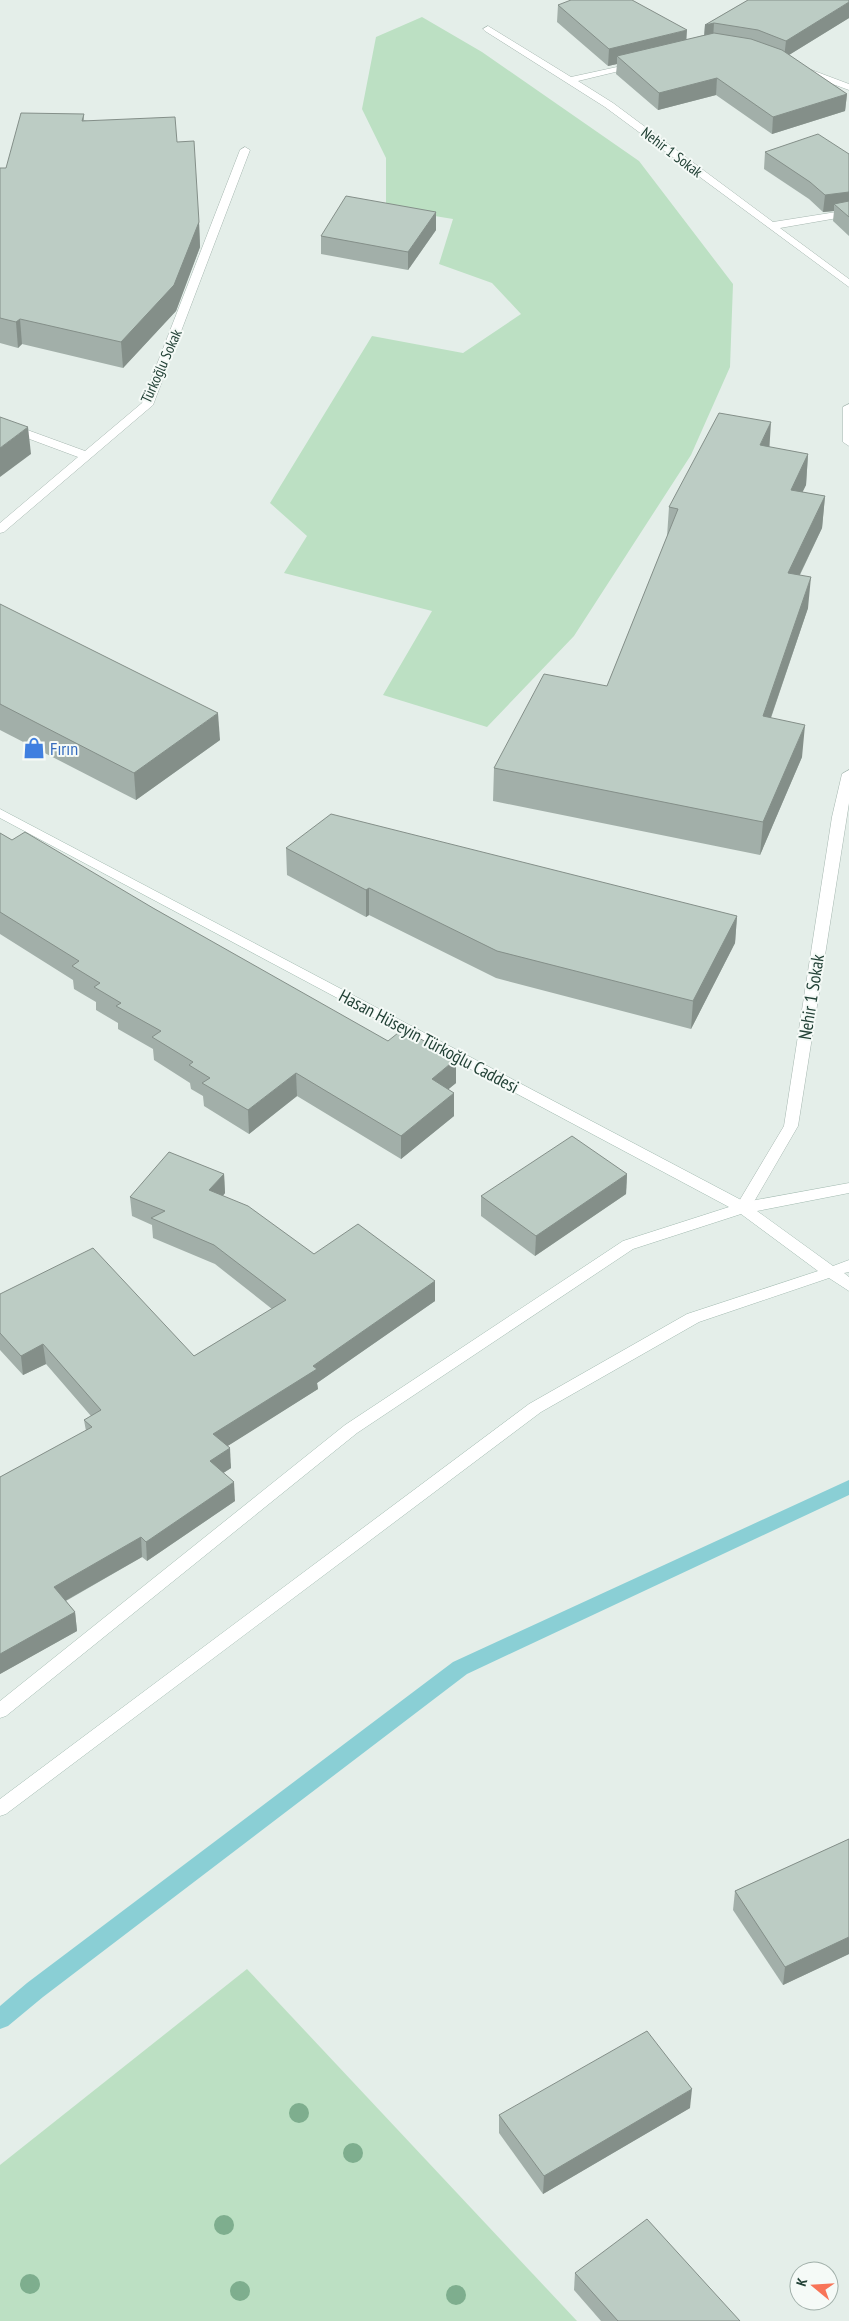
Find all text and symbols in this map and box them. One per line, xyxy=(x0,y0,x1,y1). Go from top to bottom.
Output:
street label: Nehir 1 Sokak xyxy=(638,123,707,181)
street label: Türkoğlu Sokak xyxy=(136,326,186,406)
shop icon: Fırın xyxy=(21,735,47,761)
place label: Fırın xyxy=(50,737,78,760)
street label: Nehir 1 Sokak xyxy=(793,953,829,1041)
street label: Hasan Hüseyin Türkoğlu Caddesi xyxy=(335,984,523,1098)
north arrow xyxy=(789,2261,839,2311)
text: K xyxy=(792,2275,812,2288)

